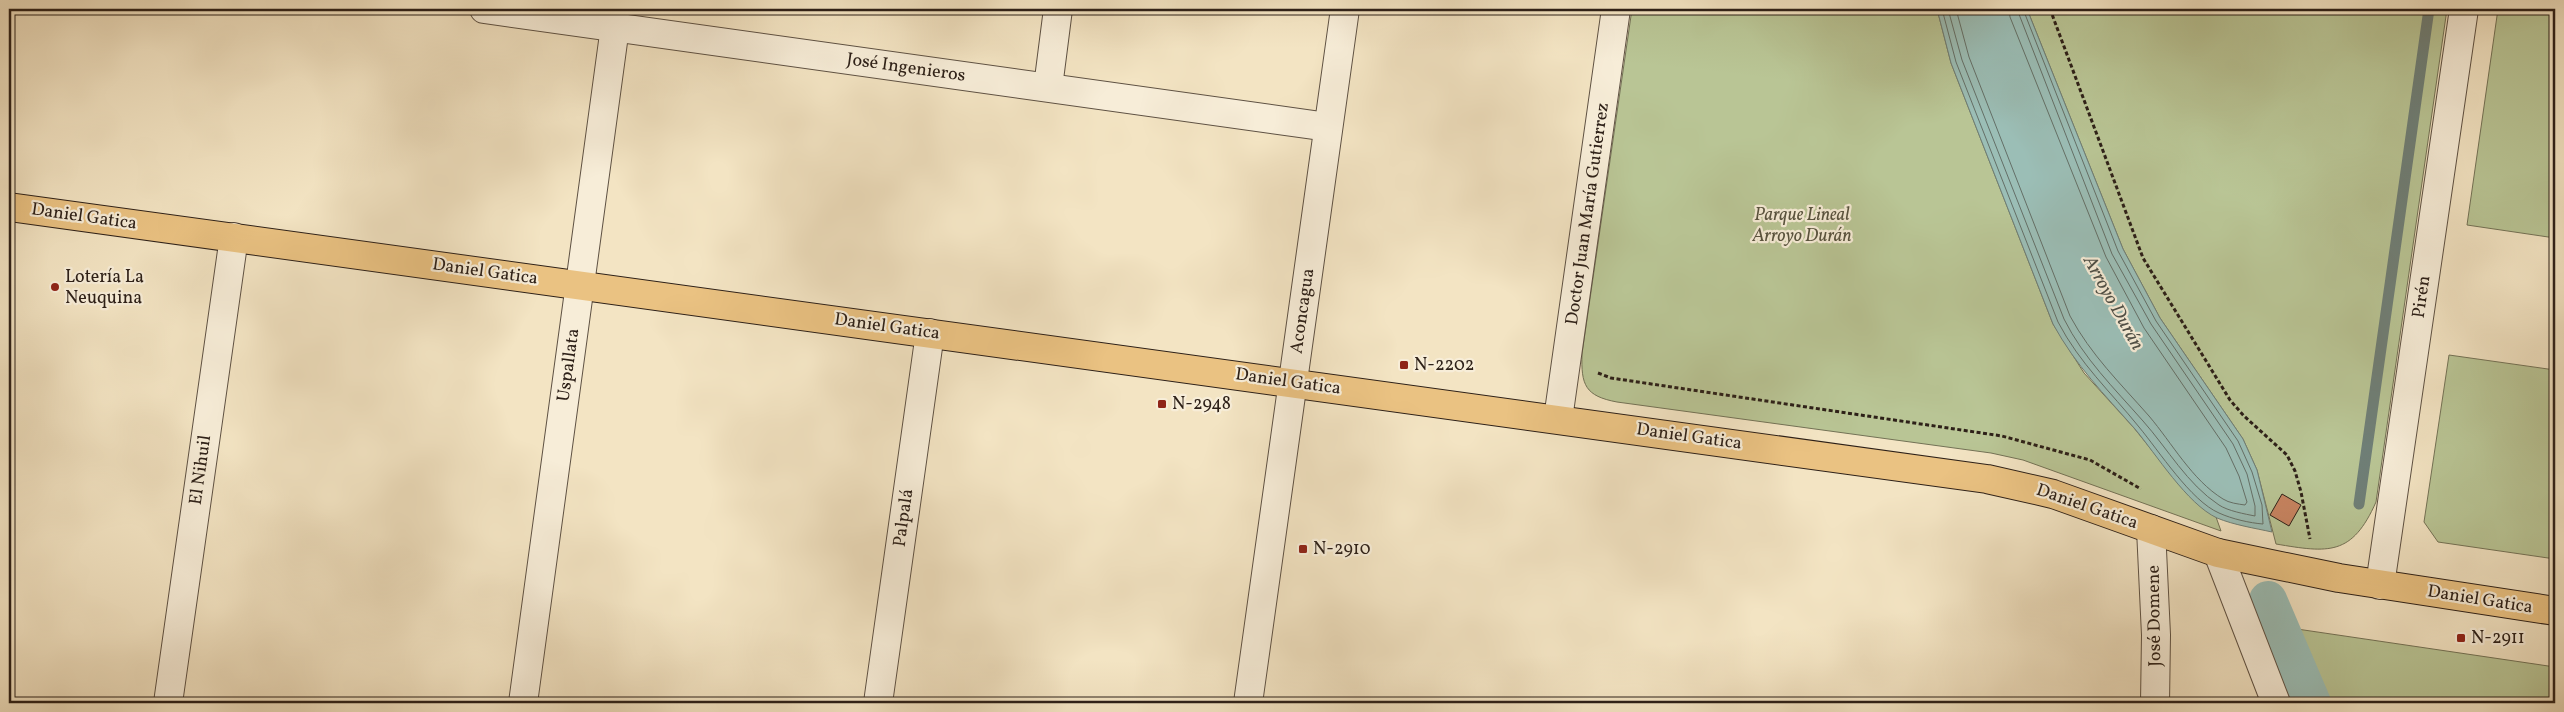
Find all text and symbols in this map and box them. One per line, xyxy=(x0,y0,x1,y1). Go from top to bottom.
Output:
street label: José Ingenieros xyxy=(845,47,967,89)
street label: Doctor Juan María Gutierrez xyxy=(1560,101,1616,327)
street label: Daniel Gatica xyxy=(30,197,138,237)
park label: Parque Lineal Arroyo Durán xyxy=(1751,203,1852,249)
water label: Arroyo Durán xyxy=(2076,250,2150,355)
street label: Daniel Gatica xyxy=(431,252,539,292)
place label: Lotería La Neuquina xyxy=(65,265,144,311)
street label: Aconcagua xyxy=(1285,267,1321,355)
street label: Pirén xyxy=(2407,274,2437,320)
marker: Lotería La Neuquina xyxy=(49,281,61,293)
street label: Daniel Gatica xyxy=(833,307,941,347)
street label: Uspallata xyxy=(551,327,587,403)
place label: N-2202 xyxy=(1414,353,1475,378)
marker: N-2202 xyxy=(1398,359,1410,371)
street label: Daniel Gatica xyxy=(1234,362,1342,402)
place label: N-2948 xyxy=(1172,392,1231,417)
marker: N-2948 xyxy=(1156,398,1168,410)
street label: Daniel Gatica xyxy=(1635,417,1743,457)
street label: El Nihuil xyxy=(184,433,218,507)
street label: Daniel Gatica xyxy=(2033,478,2141,536)
street label: Palpalá xyxy=(888,487,920,549)
place label: N-2910 xyxy=(1313,537,1371,562)
marker: N-2910 xyxy=(1297,543,1309,555)
street label: José Domene xyxy=(2142,565,2168,667)
street label: Daniel Gatica xyxy=(2426,579,2535,621)
place label: N-2911 xyxy=(2471,626,2525,651)
marker: N-2911 xyxy=(2455,632,2467,644)

